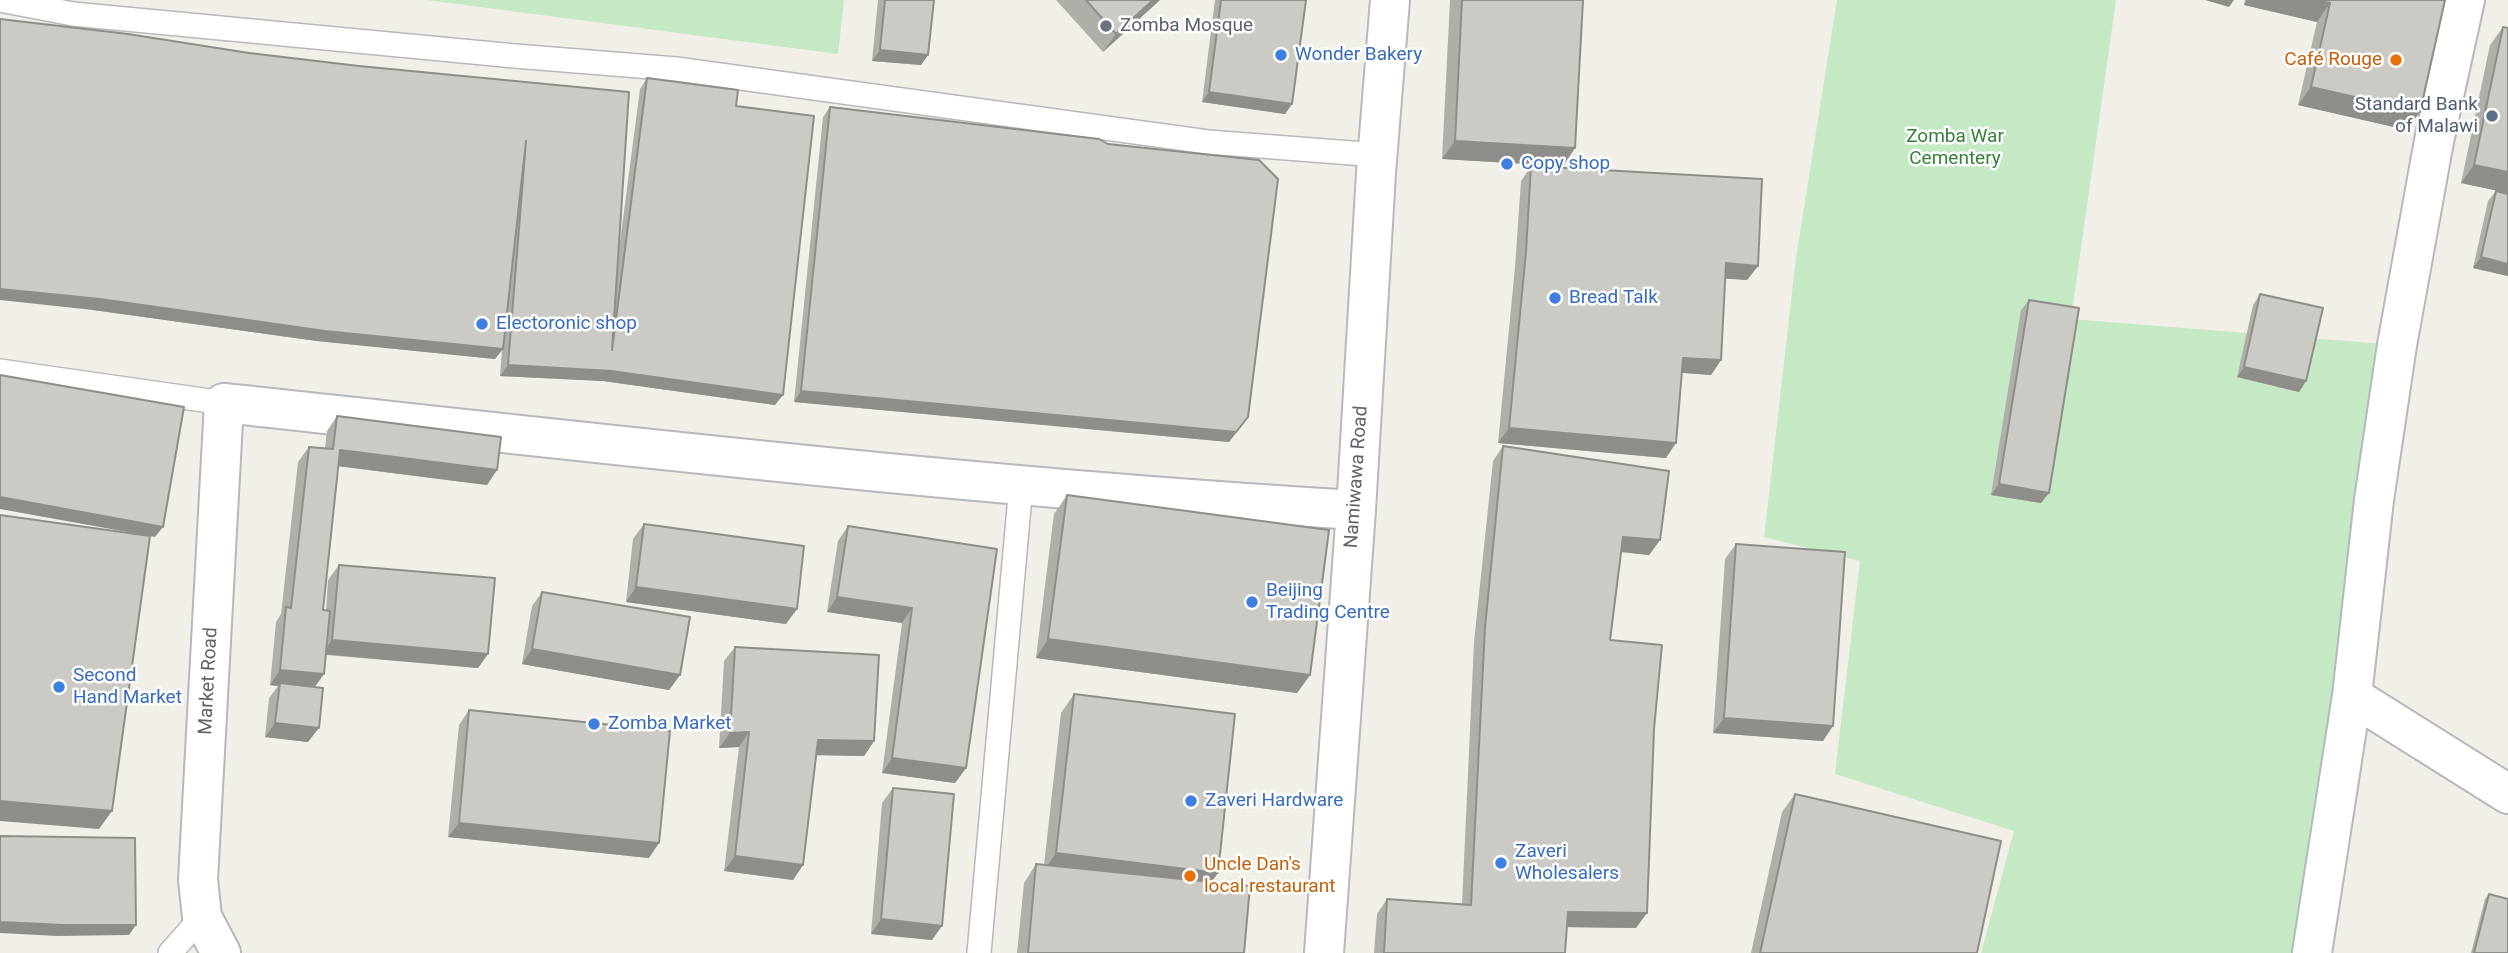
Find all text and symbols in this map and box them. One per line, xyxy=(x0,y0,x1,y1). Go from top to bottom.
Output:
place label: Zomba Mosque xyxy=(1120,15,1253,37)
marker: Zomba Mosque xyxy=(1098,18,1114,34)
place label: Wonder Bakery xyxy=(1295,44,1422,66)
marker: Wonder Bakery xyxy=(1273,47,1289,63)
place label: Café Rouge xyxy=(2284,49,2382,71)
marker: Café Rouge xyxy=(2388,52,2404,68)
place label: Standard Bank of Malawi xyxy=(2355,94,2478,138)
marker: Standard Bank of Malawi xyxy=(2484,108,2500,124)
park label: Zomba War Cementery xyxy=(1906,126,2004,170)
place label: Copy shop xyxy=(1521,153,1610,175)
marker: Copy shop xyxy=(1499,156,1515,172)
place label: Bread Talk xyxy=(1569,287,1658,309)
marker: Bread Talk xyxy=(1547,290,1563,306)
place label: Electoronic shop xyxy=(496,313,637,335)
marker: Electoronic shop xyxy=(474,316,490,332)
street label: Namiwawa Road xyxy=(1341,405,1373,549)
place label: Beijing Trading Centre xyxy=(1266,580,1390,624)
marker: Beijing Trading Centre xyxy=(1244,594,1260,610)
street label: Market Road xyxy=(195,627,223,735)
place label: Second Hand Market xyxy=(73,665,182,709)
marker: Second Hand Market xyxy=(51,679,67,695)
place label: Zomba Market xyxy=(608,713,732,735)
marker: Zomba Market xyxy=(586,716,602,732)
place label: Zaveri Hardware xyxy=(1205,790,1343,812)
marker: Zaveri Hardware xyxy=(1183,793,1199,809)
place label: Zaveri Wholesalers xyxy=(1515,841,1619,885)
place label: Uncle Dan's local restaurant xyxy=(1204,854,1335,898)
marker: Zaveri Wholesalers xyxy=(1493,855,1509,871)
marker: Uncle Dan's local restaurant xyxy=(1182,868,1198,884)

